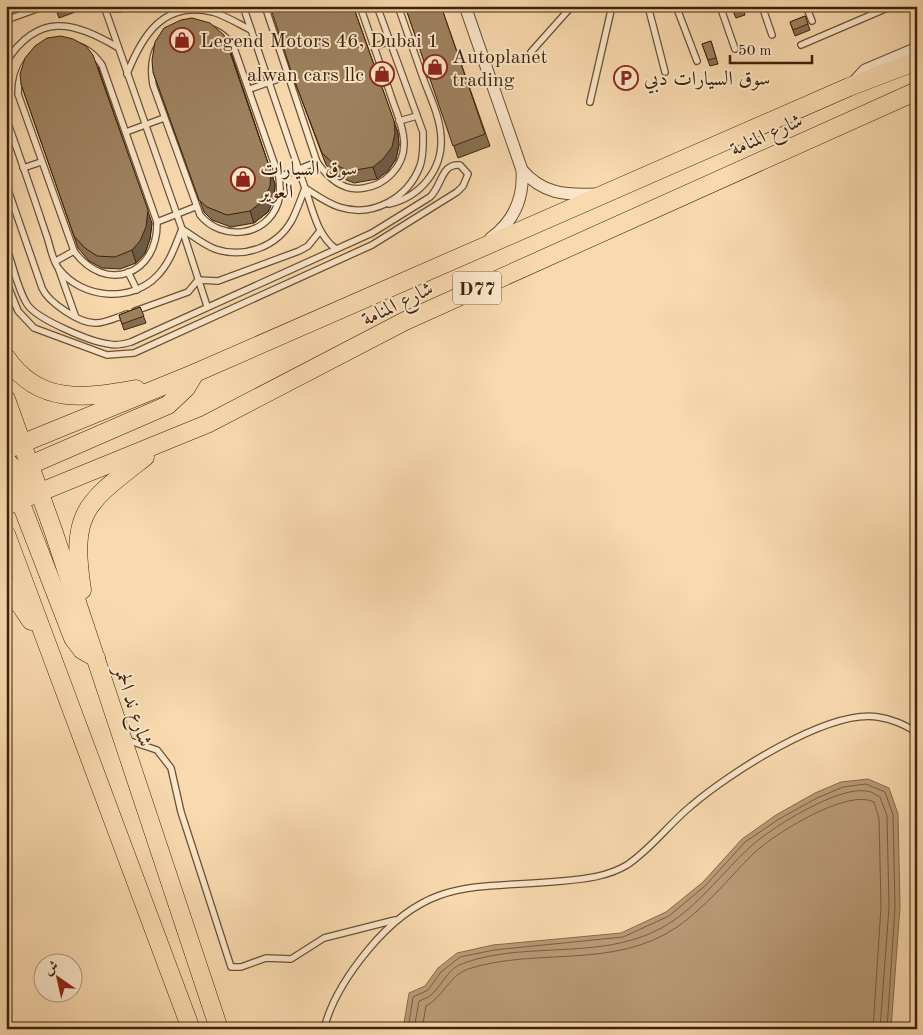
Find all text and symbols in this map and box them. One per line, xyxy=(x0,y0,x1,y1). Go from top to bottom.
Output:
shop icon: Legend Motors 46, Dubai 1 xyxy=(169,27,195,53)
place label: Legend Motors 46, Dubai 1 xyxy=(200,32,439,52)
scale bar xyxy=(730,32,813,64)
text: 50 m xyxy=(738,44,772,59)
place label: Autoplanet trading xyxy=(452,48,548,91)
shop icon: Autoplanet trading xyxy=(422,54,448,80)
shop icon: alwan cars llc xyxy=(369,61,395,87)
parking icon: سوق السيارات دبي xyxy=(613,65,639,91)
place label: alwan cars llc xyxy=(247,66,364,86)
place label: سوق السيارات دبي xyxy=(644,70,770,94)
street label: شارع المنامة xyxy=(728,111,808,166)
place label: سوق السيارات العوير xyxy=(258,160,357,204)
shop icon: سوق السيارات العوير xyxy=(230,166,256,192)
road number: D77 xyxy=(453,272,501,304)
street label: شارع المنامة xyxy=(359,279,439,336)
street label: شارع ند الحمر xyxy=(103,662,154,751)
north arrow xyxy=(32,952,82,1002)
text: ش xyxy=(42,958,61,978)

